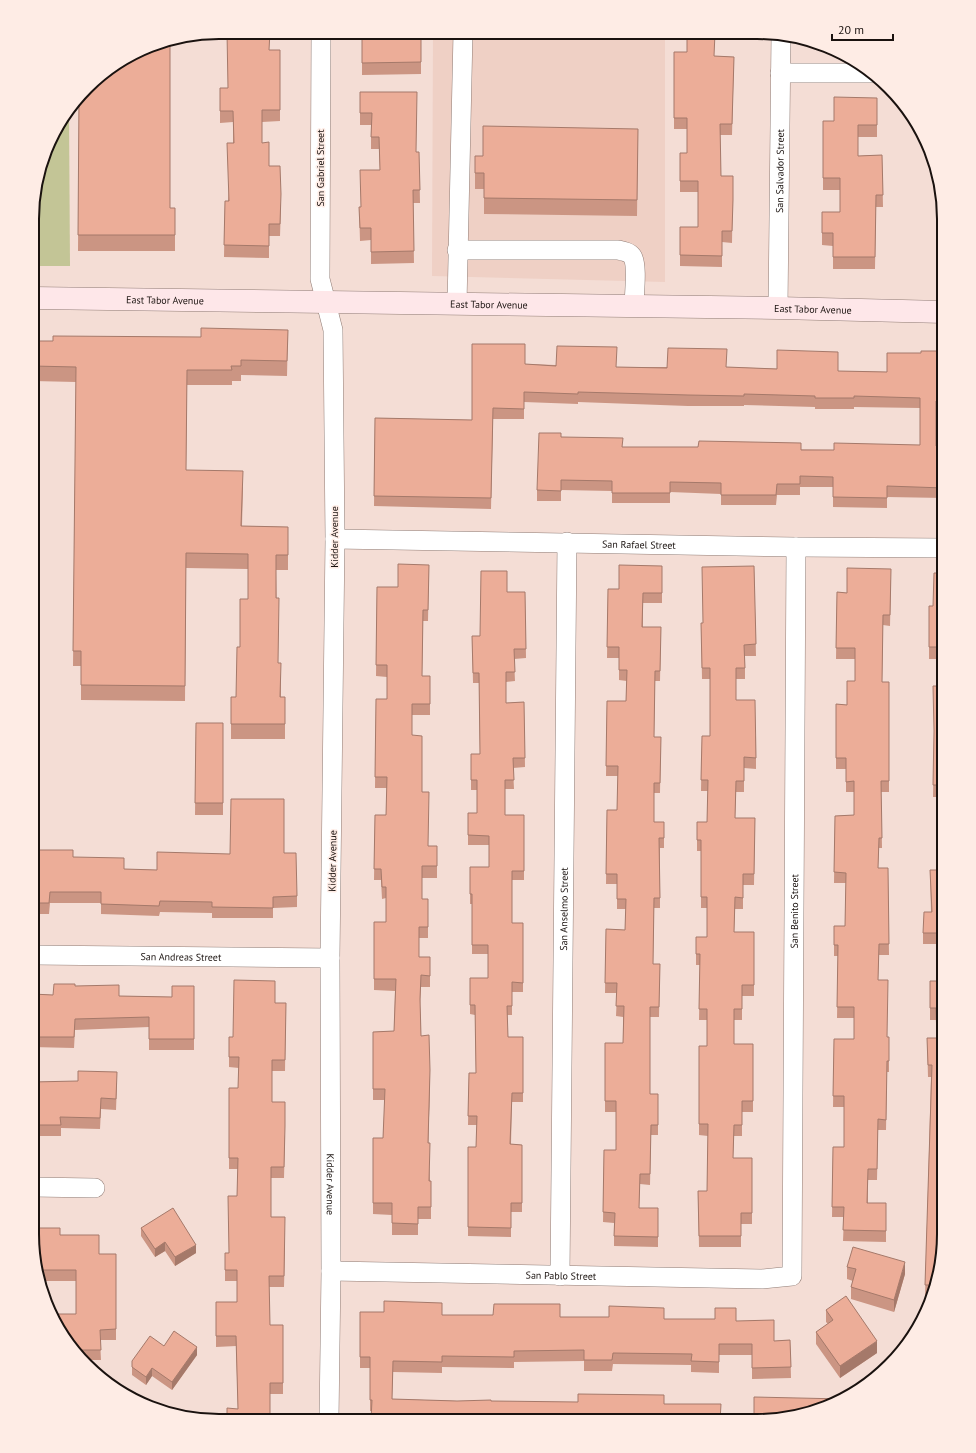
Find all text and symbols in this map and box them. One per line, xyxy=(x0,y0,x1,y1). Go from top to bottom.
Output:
scale bar xyxy=(832,16,893,42)
text: 20 m xyxy=(838,22,864,37)
street label: San Salvador Street xyxy=(773,128,787,213)
street label: San Gabriel Street xyxy=(314,129,327,207)
street label: East Tabor Avenue xyxy=(126,293,204,307)
street label: East Tabor Avenue xyxy=(450,298,528,312)
street label: East Tabor Avenue xyxy=(774,302,852,317)
street label: Kidder Avenue xyxy=(328,506,341,568)
street label: San Rafael Street xyxy=(602,538,677,552)
street label: Kidder Avenue xyxy=(325,830,340,892)
street label: San Anselmo Street xyxy=(557,867,571,951)
street label: San Benito Street xyxy=(788,873,801,948)
street label: San Andreas Street xyxy=(141,950,222,964)
street label: Kidder Avenue xyxy=(324,1153,337,1215)
street label: San Pablo Street xyxy=(526,1269,597,1283)

